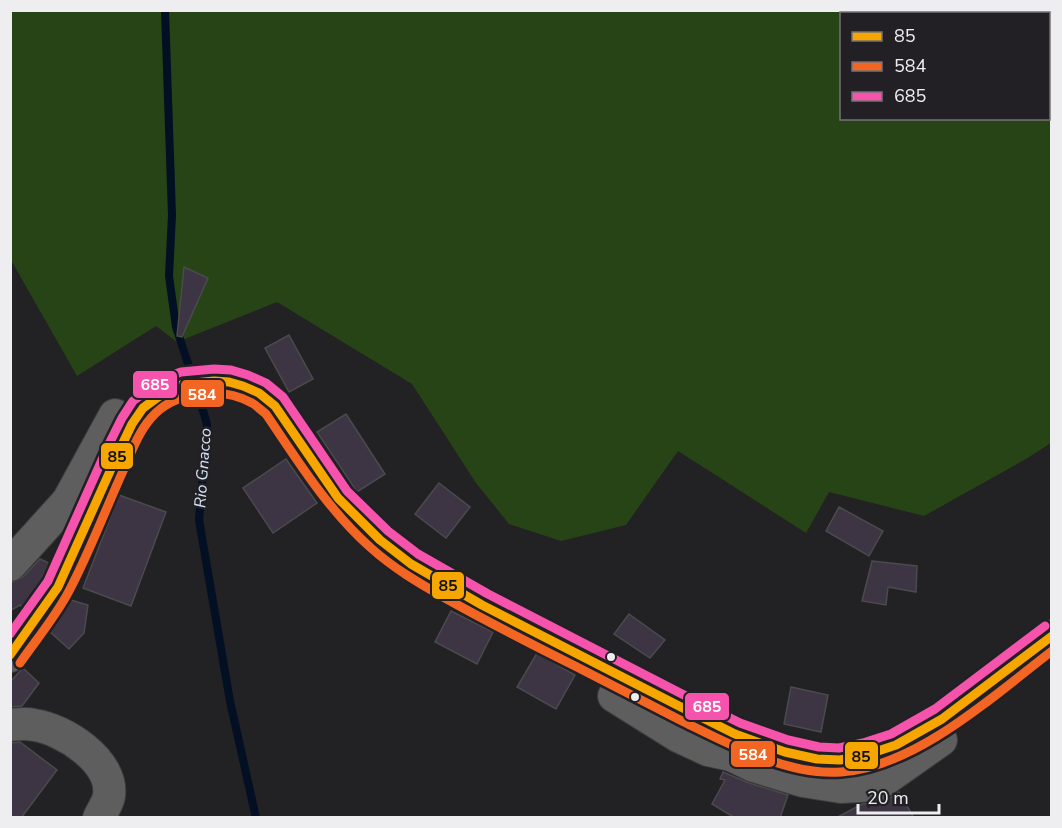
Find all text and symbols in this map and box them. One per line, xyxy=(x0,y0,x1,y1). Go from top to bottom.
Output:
legend xyxy=(840,12,1050,120)
text: 85 xyxy=(894,24,916,48)
text: 584 xyxy=(894,54,927,78)
text: 685 xyxy=(894,84,926,108)
line badge: 685 xyxy=(132,370,178,399)
text: 685 xyxy=(141,374,169,396)
line badge: 584 xyxy=(180,379,225,408)
text: 584 xyxy=(188,384,217,406)
water label: Rio Gnacco xyxy=(189,427,217,509)
line badge: 85 xyxy=(100,442,134,470)
text: 85 xyxy=(107,446,127,468)
line badge: 85 xyxy=(431,571,465,600)
text: 85 xyxy=(438,575,458,597)
unlabelled marker xyxy=(605,651,617,663)
unlabelled marker xyxy=(629,691,641,703)
line badge: 685 xyxy=(684,692,730,721)
text: 685 xyxy=(693,696,721,718)
line badge: 584 xyxy=(730,740,776,768)
line badge: 85 xyxy=(844,741,879,770)
text: 584 xyxy=(739,744,768,766)
text: 85 xyxy=(851,746,871,768)
scale bar xyxy=(858,777,939,815)
text: 20 m xyxy=(867,786,909,810)

